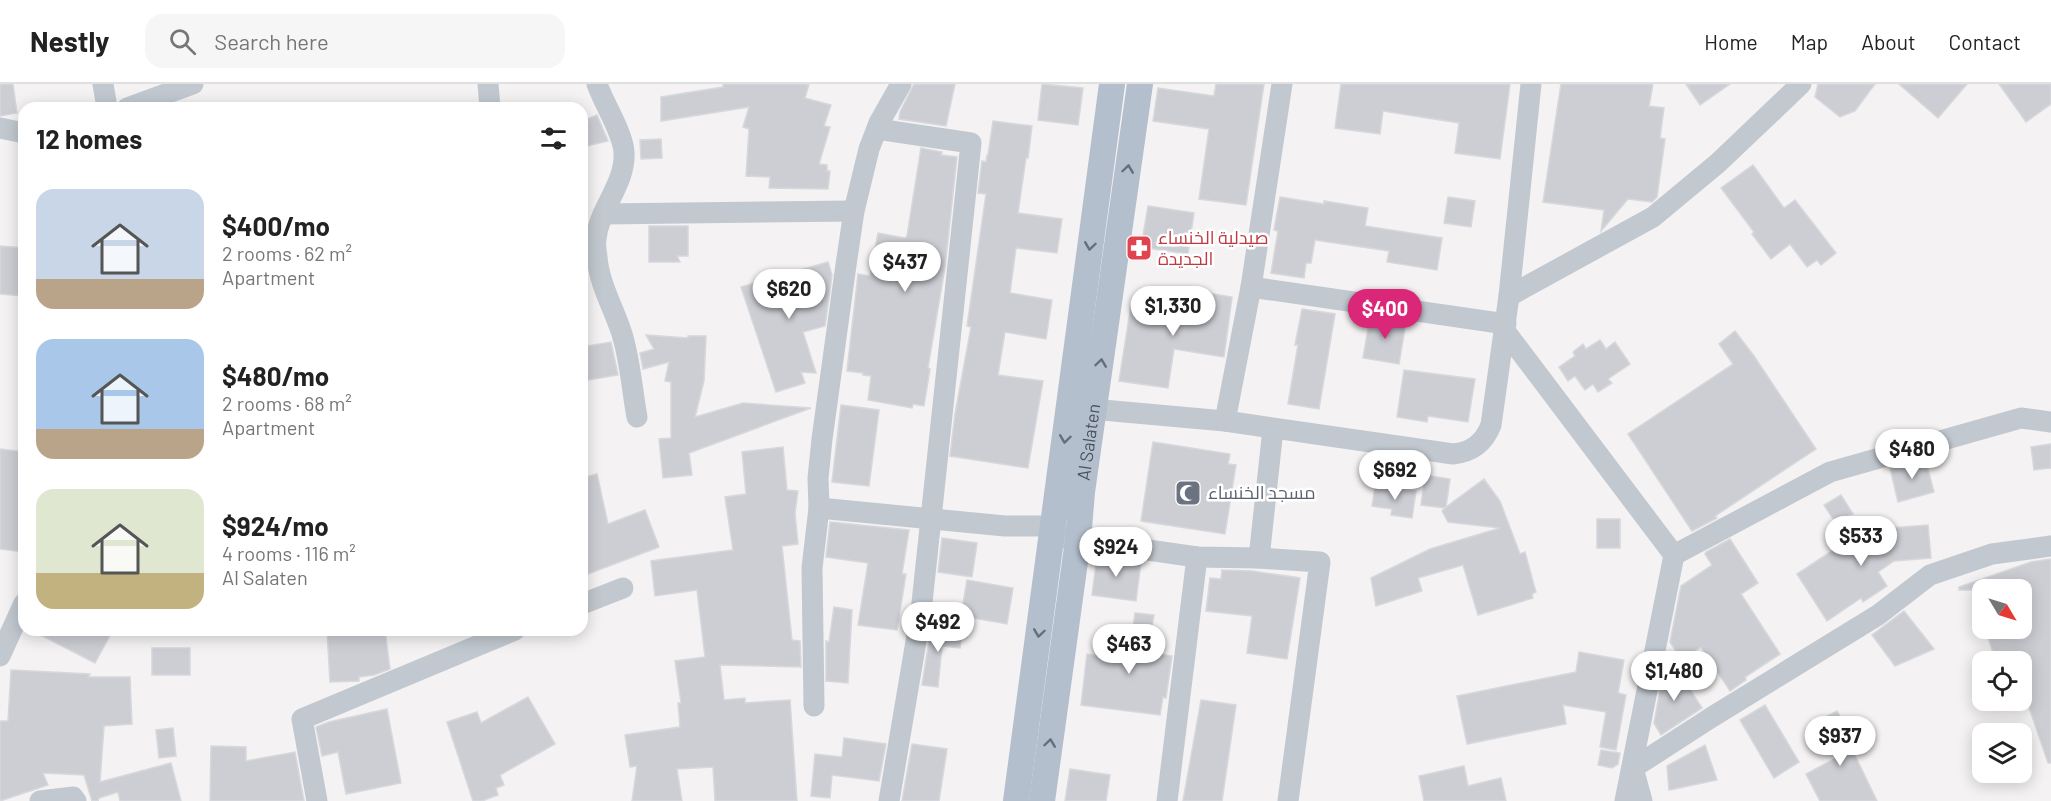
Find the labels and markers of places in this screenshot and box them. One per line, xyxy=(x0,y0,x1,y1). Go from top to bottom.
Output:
place label: صيدلية الخنساء الجديدة xyxy=(1158,226,1268,269)
pharmacy icon: صيدلية الخنساء الجديدة xyxy=(1124,233,1154,263)
pin: $437 xyxy=(869,242,941,293)
pin: $620 xyxy=(753,269,825,320)
pin: $1,330 xyxy=(1124,286,1222,337)
pin: $400 xyxy=(1349,289,1421,340)
pin: $480 xyxy=(1876,429,1948,480)
pin: $692 xyxy=(1359,450,1431,501)
mosque icon: مسجد الخنساء xyxy=(1173,478,1203,508)
place label: مسجد الخنساء xyxy=(1208,481,1316,503)
pin: $533 xyxy=(1825,516,1897,567)
pin: $924 xyxy=(1080,527,1152,578)
pin: $492 xyxy=(902,602,974,653)
pin: $463 xyxy=(1093,624,1165,675)
pin: $1,480 xyxy=(1625,651,1723,702)
pin: $937 xyxy=(1804,716,1876,767)

